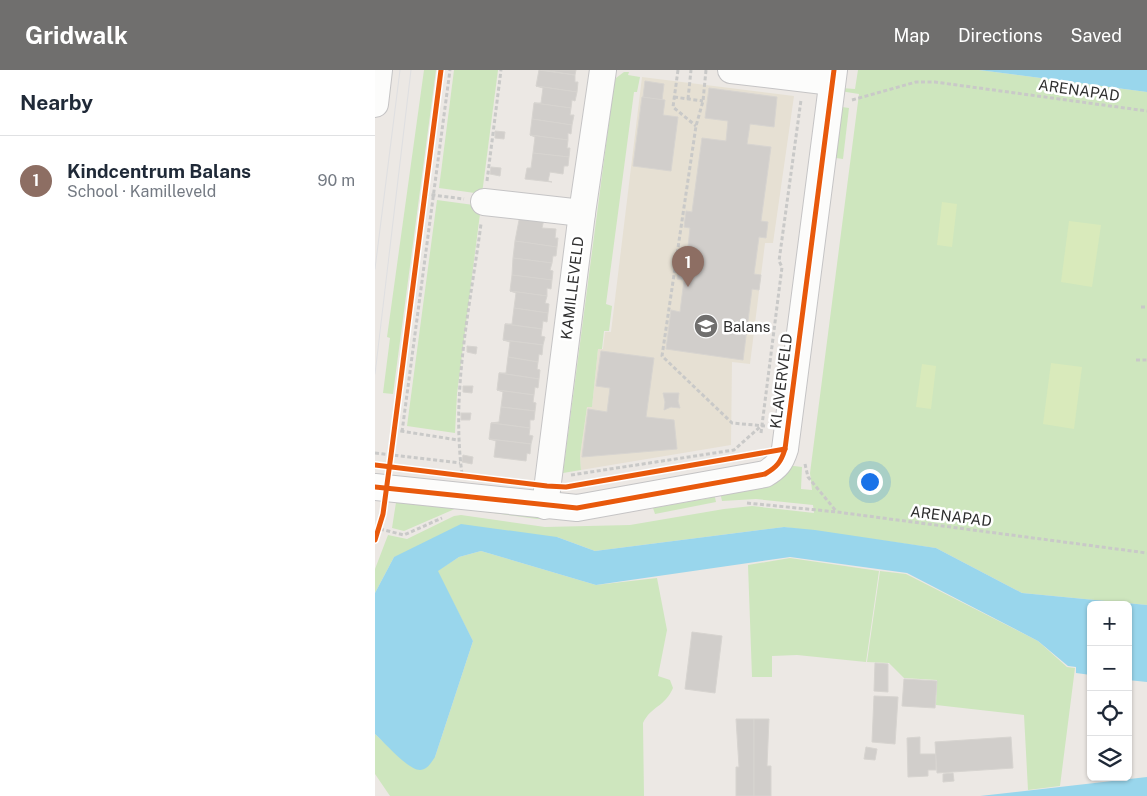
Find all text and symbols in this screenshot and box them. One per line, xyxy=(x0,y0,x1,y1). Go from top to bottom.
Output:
text: Gridwalk xyxy=(25,21,128,49)
text: Map xyxy=(893,25,930,46)
text: Directions xyxy=(958,25,1043,46)
text: Saved xyxy=(1071,25,1122,46)
street label: ARENAPAD xyxy=(1037,76,1121,104)
text: Nearby xyxy=(20,90,93,115)
text: Kindcentrum Balans xyxy=(67,160,251,182)
text: 1 xyxy=(33,171,39,190)
text: 90 m xyxy=(318,171,355,190)
text: School · Kamilleveld xyxy=(67,182,216,201)
street label: KAMILLEVELD xyxy=(557,235,587,341)
pin: 1 xyxy=(672,246,704,287)
school or university icon: Balans xyxy=(693,313,719,339)
place label: Balans xyxy=(723,318,770,335)
street label: KLAVERVELD xyxy=(767,332,795,430)
your location xyxy=(857,469,883,495)
street label: ARENAPAD xyxy=(909,503,993,529)
map controls xyxy=(1087,601,1132,781)
button: + xyxy=(1087,601,1132,646)
button: − xyxy=(1087,646,1132,691)
button: locate xyxy=(1087,691,1132,736)
button: layers xyxy=(1087,736,1132,781)

